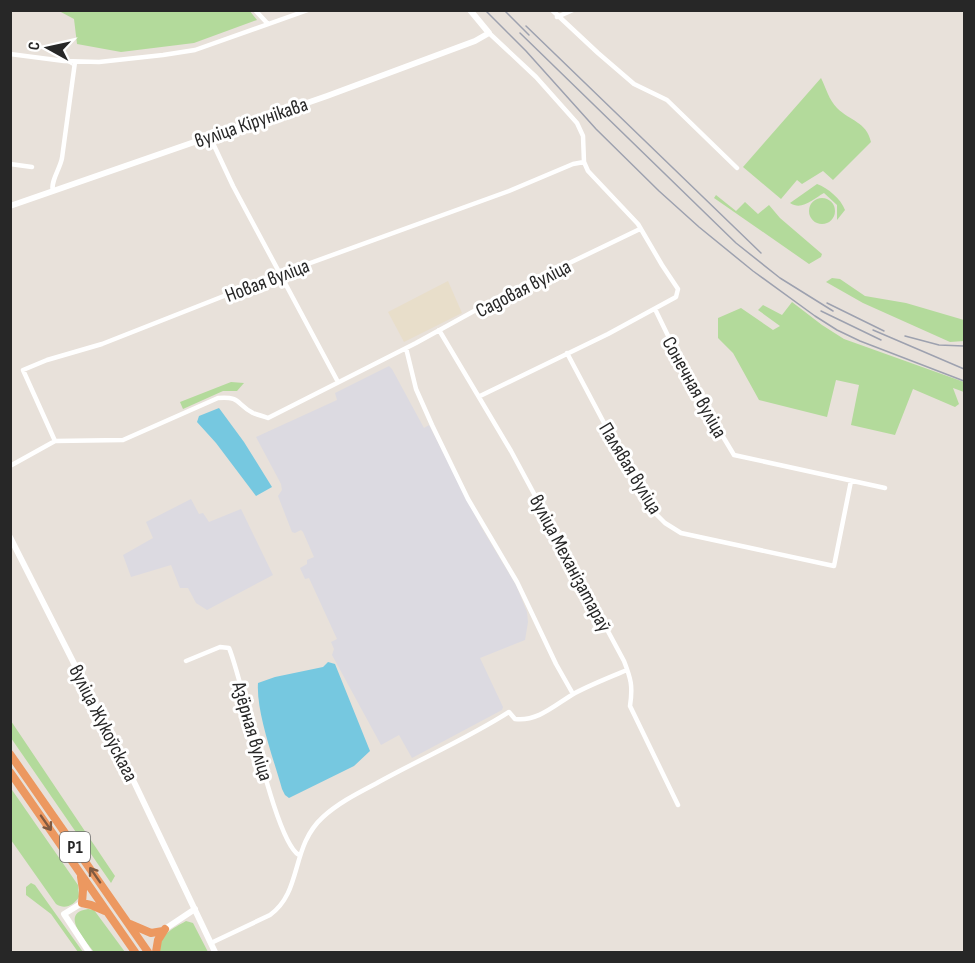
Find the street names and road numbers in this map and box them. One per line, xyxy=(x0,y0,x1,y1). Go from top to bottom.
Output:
street label: вуліца Кірунікава xyxy=(192,92,311,153)
street label: Новая вуліца xyxy=(222,254,313,308)
street label: Садовая вуліца xyxy=(472,255,575,323)
street label: Сонечная вуліца xyxy=(656,333,732,442)
street label: Палявая вуліца xyxy=(593,418,667,519)
street label: вуліца Механізатараў xyxy=(524,491,616,636)
street label: вуліца Жукоўскага xyxy=(63,661,143,786)
street label: Азёрная вуліца xyxy=(226,678,278,784)
road number: Р1 xyxy=(60,832,90,862)

